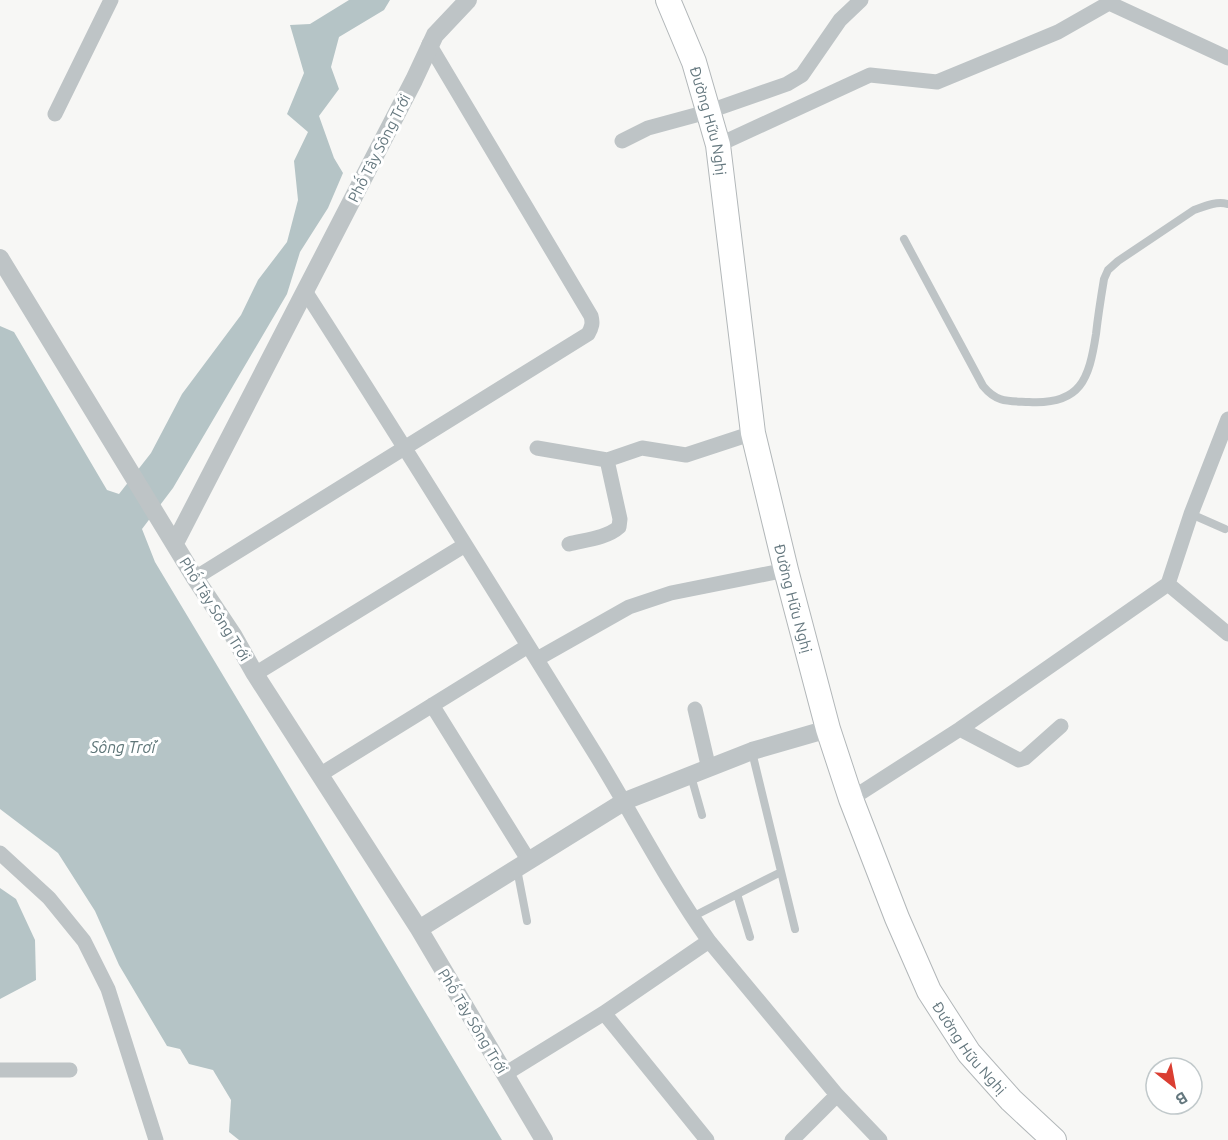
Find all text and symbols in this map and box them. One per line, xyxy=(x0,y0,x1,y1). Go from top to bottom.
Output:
street label: Đường Hữu Nghị xyxy=(687,64,730,176)
street label: Phố Tây Sông Trới xyxy=(343,90,414,205)
street label: Đường Hữu Nghị xyxy=(771,542,816,655)
street label: Phố Tây Sông Trới xyxy=(176,553,255,664)
water label: Sông Trới xyxy=(89,738,159,756)
street label: Phố Tây Sông Trới xyxy=(435,965,512,1076)
street label: Đường Hữu Nghị xyxy=(929,998,1010,1098)
north arrow xyxy=(1144,1056,1204,1116)
text: B xyxy=(1173,1088,1191,1109)

